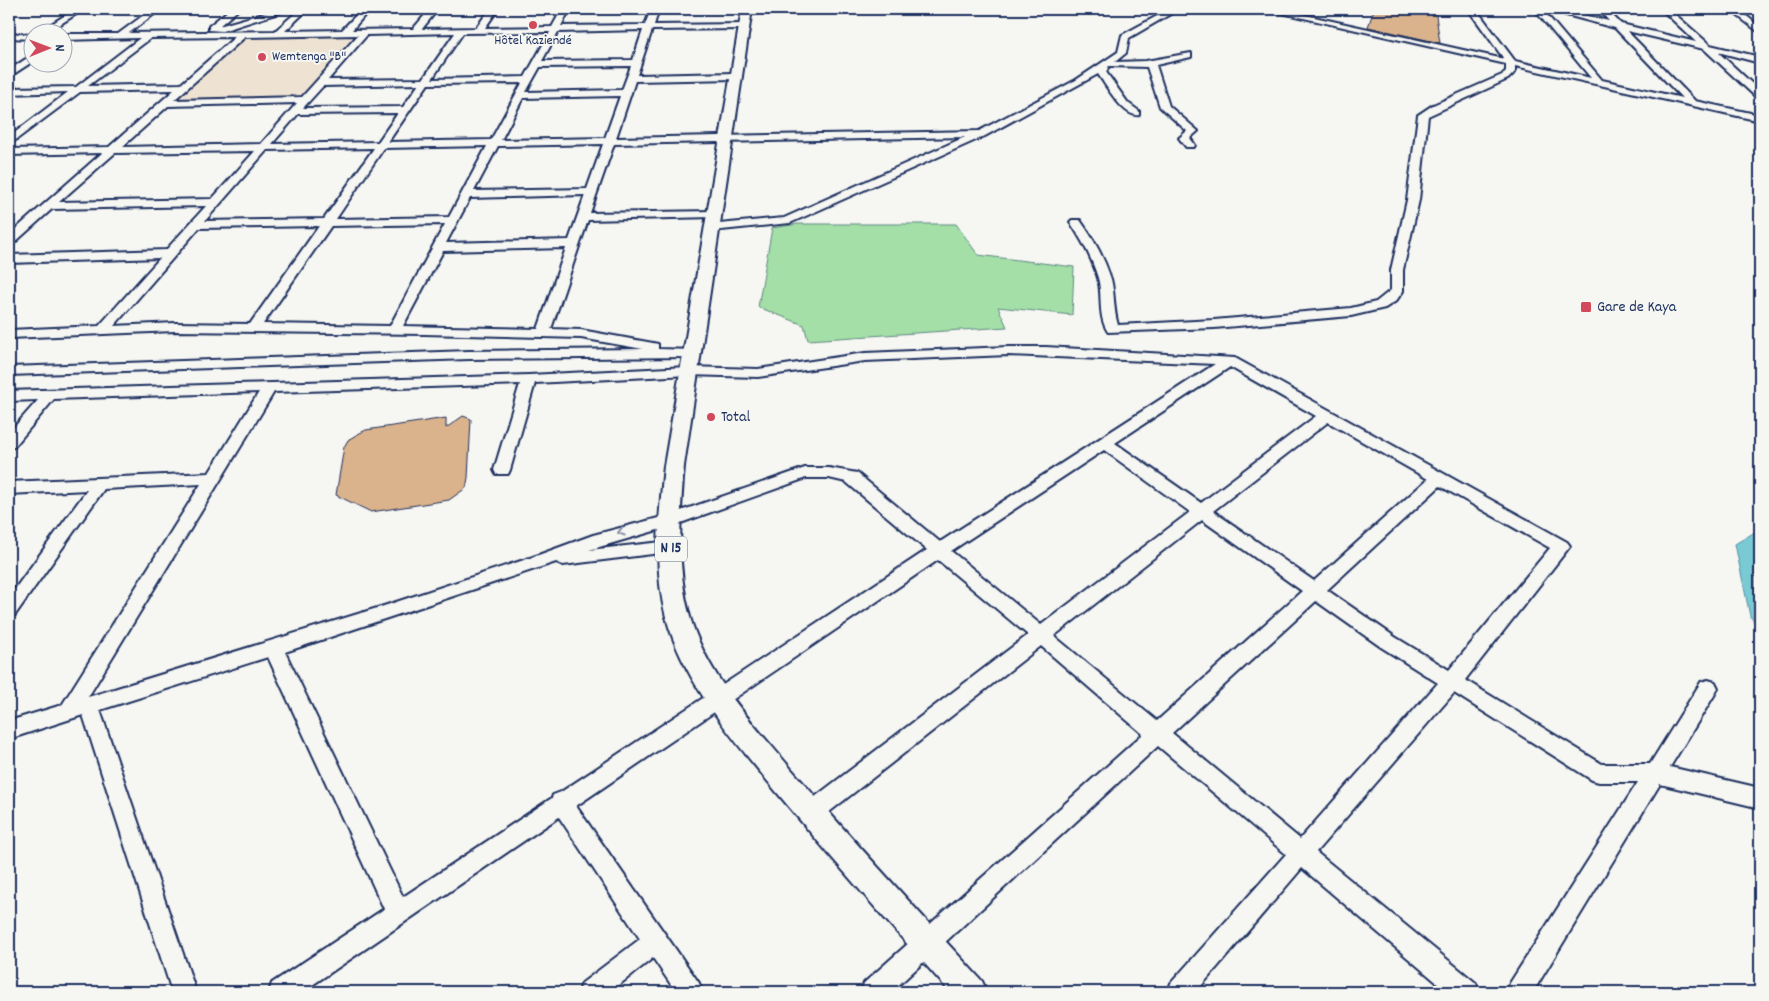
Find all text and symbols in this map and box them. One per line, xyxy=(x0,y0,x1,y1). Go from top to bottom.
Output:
marker: Hôtel Kaziendé xyxy=(527,19,539,31)
north arrow xyxy=(22,22,72,72)
place label: Hôtel Kaziendé xyxy=(494,31,572,51)
text: N xyxy=(49,44,69,52)
place label: Wemtenga "B" xyxy=(272,47,346,67)
marker: Wemtenga "B" xyxy=(256,51,268,63)
place label: Gare de Kaya xyxy=(1597,296,1677,319)
marker: Gare de Kaya xyxy=(1579,300,1593,314)
place label: Total xyxy=(721,406,750,429)
marker: Total xyxy=(705,411,717,423)
one-way arrow xyxy=(618,526,626,536)
road number: N 15 xyxy=(655,536,687,562)

